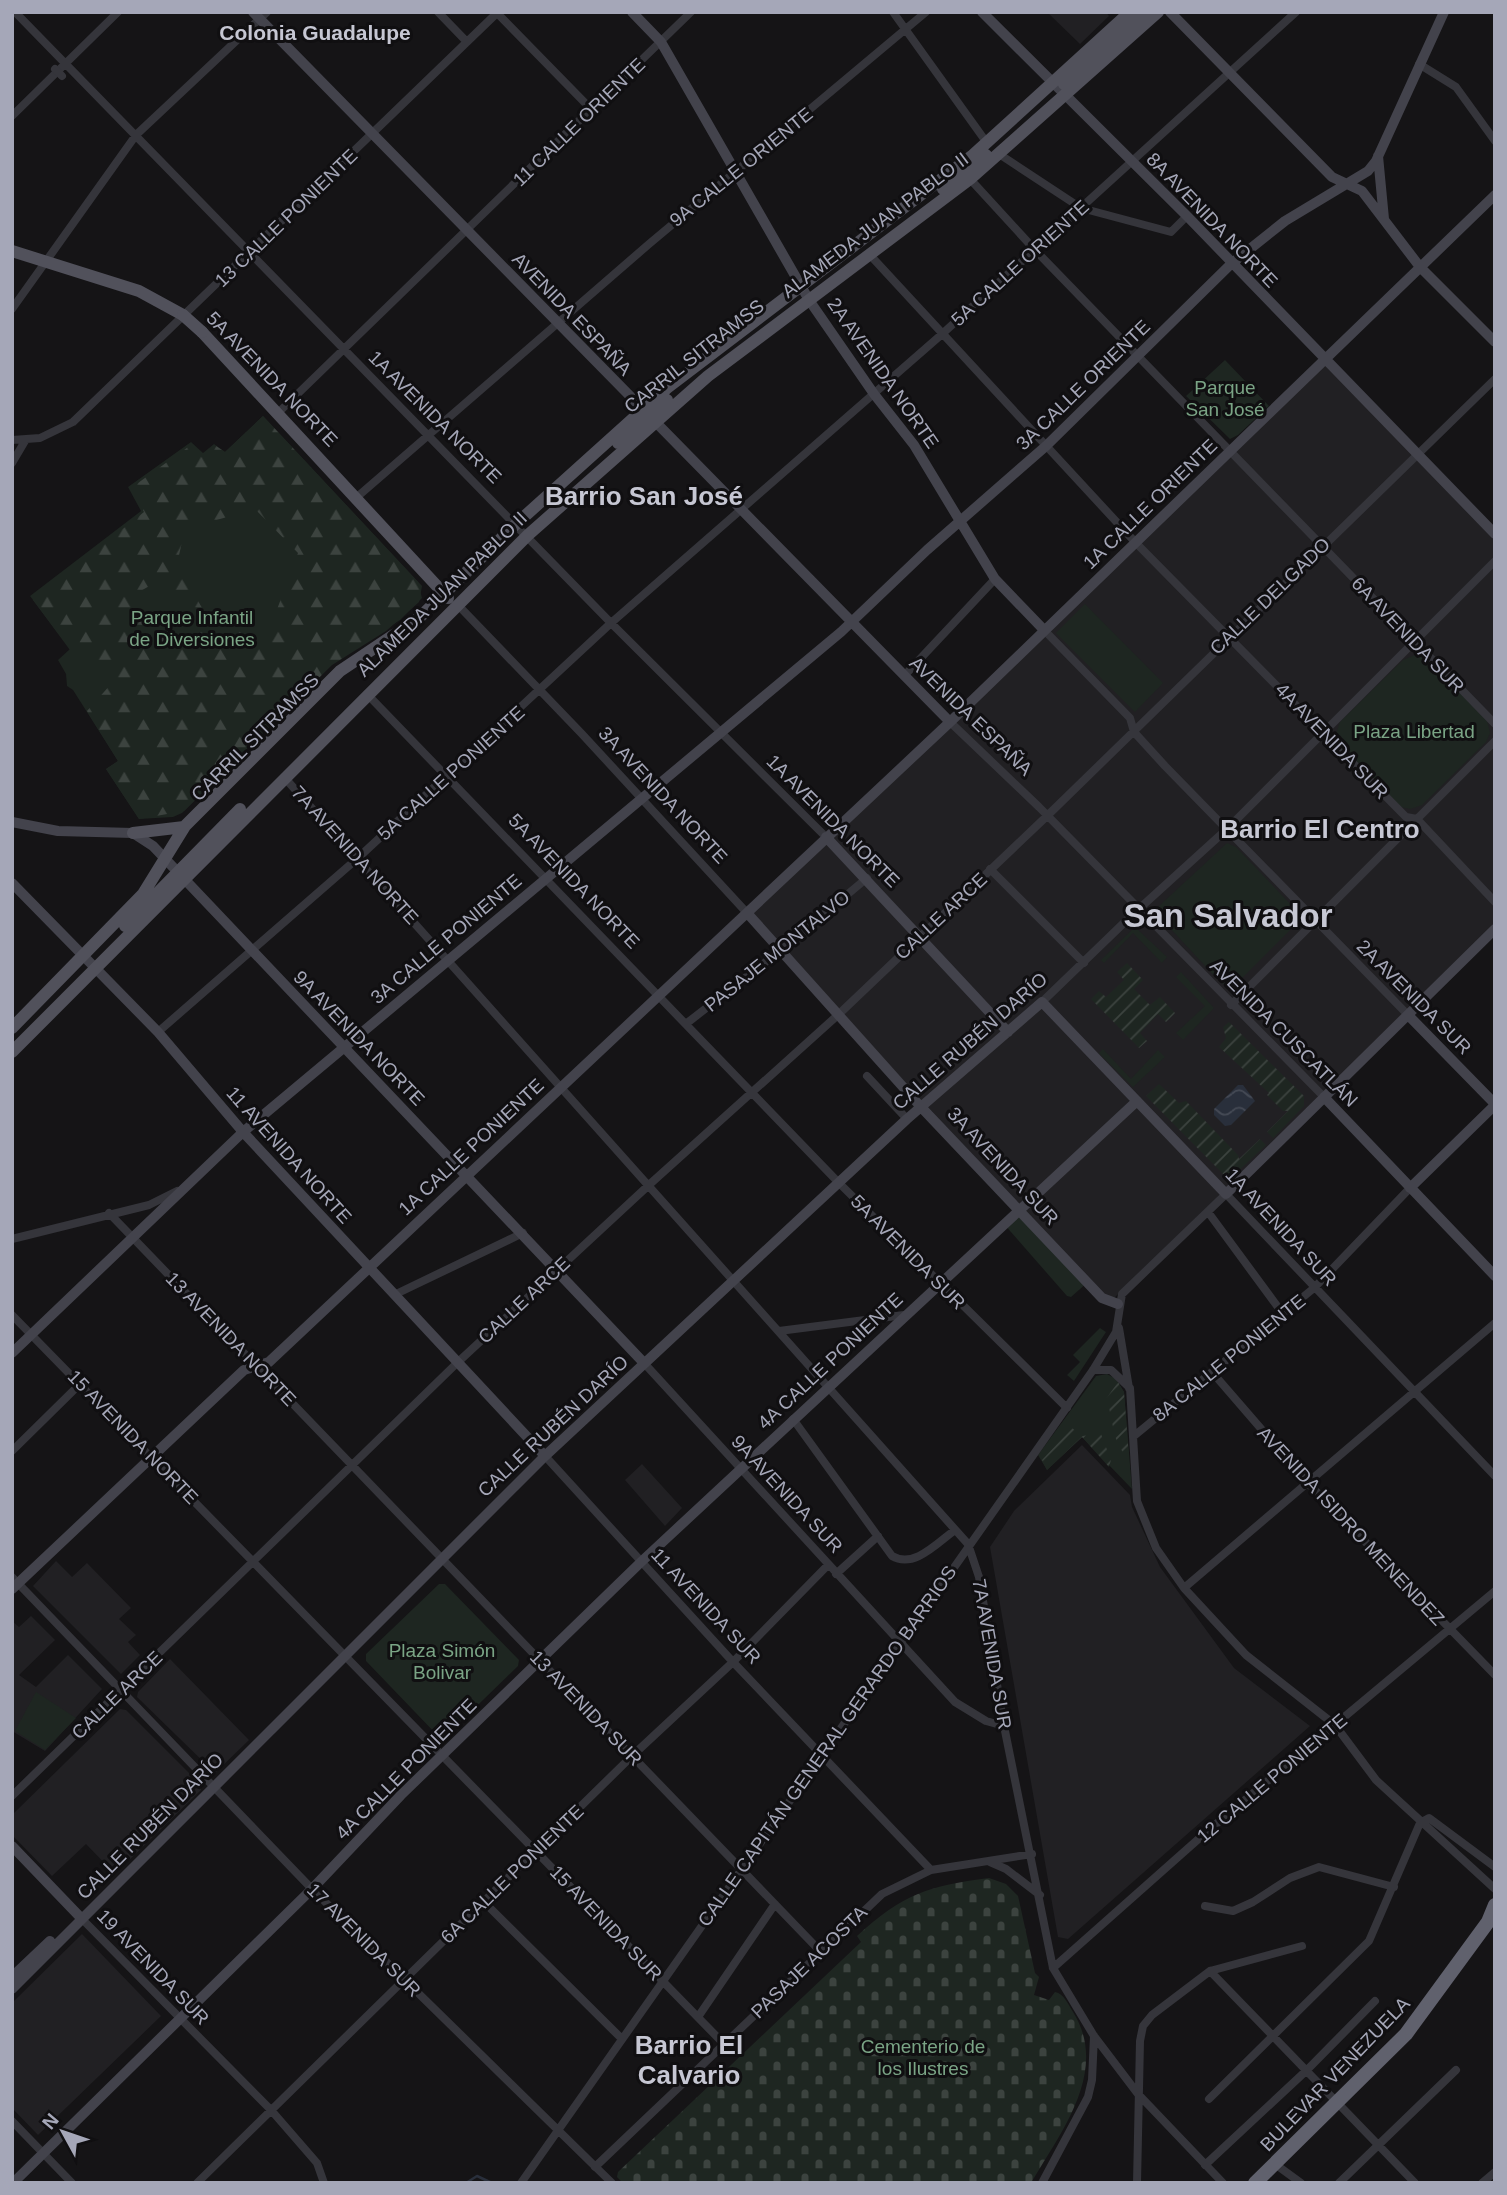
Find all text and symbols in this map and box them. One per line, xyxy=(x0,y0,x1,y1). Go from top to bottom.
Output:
district label: Colonia Guadalupe xyxy=(219,21,411,44)
street label: 11 CALLE ORIENTE xyxy=(509,54,649,190)
street label: 9A CALLE ORIENTE xyxy=(665,103,817,231)
street label: 13 CALLE PONIENTE xyxy=(211,145,361,291)
street label: ALAMEDA JUAN PABLO II xyxy=(778,148,972,302)
street label: 8A AVENIDA NORTE xyxy=(1142,148,1282,292)
street label: 5A CALLE ORIENTE xyxy=(947,196,1093,330)
street label: AVENIDA ESPAÑA xyxy=(508,248,636,380)
street label: 2A AVENIDA NORTE xyxy=(823,294,943,452)
street label: CARRIL SITRAMSS xyxy=(620,295,768,417)
street label: 5A AVENIDA NORTE xyxy=(202,307,342,451)
street label: 3A CALLE ORIENTE xyxy=(1012,316,1154,454)
street label: 1A AVENIDA NORTE xyxy=(364,346,506,488)
park label: Parque San José xyxy=(1185,377,1265,420)
street label: 1A CALLE ORIENTE xyxy=(1079,435,1221,573)
district label: Barrio San José xyxy=(545,481,743,511)
street label: ALAMEDA JUAN PABLO II xyxy=(353,507,531,681)
street label: CALLE DELGADO xyxy=(1206,533,1334,659)
street label: 6A AVENIDA SUR xyxy=(1347,573,1469,697)
park label: Parque Infantil de Diversiones xyxy=(129,607,255,650)
street label: AVENIDA ESPAÑA xyxy=(905,652,1037,780)
street label: CARRIL SITRAMSS xyxy=(187,669,323,805)
street label: 4A AVENIDA SUR xyxy=(1271,679,1393,803)
street label: 5A CALLE PONIENTE xyxy=(373,702,529,844)
park label: Plaza Libertad xyxy=(1353,721,1475,742)
street label: 3A AVENIDA NORTE xyxy=(594,722,732,868)
street label: 1A AVENIDA NORTE xyxy=(762,750,904,892)
street label: 7A AVENIDA NORTE xyxy=(287,782,423,928)
street label: 5A AVENIDA NORTE xyxy=(504,809,644,953)
district label: Barrio El Centro xyxy=(1220,814,1420,844)
street label: CALLE ARCE xyxy=(891,868,991,964)
street label: 3A CALLE PONIENTE xyxy=(366,870,526,1008)
street label: PASAJE MONTALVO xyxy=(700,886,854,1016)
district label: San Salvador xyxy=(1123,897,1333,934)
street label: 2A AVENIDA SUR xyxy=(1353,936,1475,1058)
street label: AVENIDA CUSCATLÁN xyxy=(1206,955,1362,1111)
street label: 9A AVENIDA NORTE xyxy=(289,966,429,1110)
street label: CALLE RUBÉN DARÍO xyxy=(889,968,1051,1114)
street label: 1A CALLE PONIENTE xyxy=(394,1075,548,1219)
street label: 11 AVENIDA NORTE xyxy=(222,1082,356,1228)
street label: 3A AVENIDA SUR xyxy=(943,1103,1063,1229)
street label: 1A AVENIDA SUR xyxy=(1221,1164,1341,1290)
street label: 5A AVENIDA SUR xyxy=(847,1191,969,1313)
street label: CALLE ARCE xyxy=(474,1252,574,1348)
street label: 13 AVENIDA NORTE xyxy=(162,1268,300,1410)
street label: 4A CALLE PONIENTE xyxy=(753,1289,907,1433)
street label: 8A CALLE PONIENTE xyxy=(1149,1290,1309,1426)
street label: CALLE RUBÉN DARÍO xyxy=(474,1351,632,1501)
street label: 15 AVENIDA NORTE xyxy=(64,1366,202,1508)
street label: AVENIDA ISIDRO MENENDEZ xyxy=(1253,1422,1449,1630)
street label: 9A AVENIDA SUR xyxy=(727,1431,847,1557)
street label: 11 AVENIDA SUR xyxy=(647,1544,765,1668)
street label: CALLE CAPITÁN GENERAL GERARDO BARRIOS xyxy=(694,1562,960,1930)
street label: 7A AVENIDA SUR xyxy=(968,1577,1016,1731)
park label: Plaza Simón Bolivar xyxy=(389,1640,495,1683)
street label: 13 AVENIDA SUR xyxy=(526,1646,646,1770)
street label: CALLE ARCE xyxy=(68,1647,166,1743)
street label: 4A CALLE PONIENTE xyxy=(331,1694,481,1844)
street label: 12 CALLE PONIENTE xyxy=(1193,1709,1351,1847)
street label: CALLE RUBÉN DARÍO xyxy=(73,1749,227,1903)
street label: 6A CALLE PONIENTE xyxy=(436,1800,588,1948)
street label: 15 AVENIDA SUR xyxy=(546,1861,666,1985)
street label: 17 AVENIDA SUR xyxy=(303,1879,425,2001)
street label: PASAJE ACOSTA xyxy=(747,1901,871,2022)
street label: 19 AVENIDA SUR xyxy=(93,1905,213,2029)
street label: BULEVAR VENEZUELA xyxy=(1256,1993,1414,2155)
district label: Barrio El Calvario xyxy=(635,2030,743,2090)
park label: Cementerio de los Ilustres xyxy=(861,2036,985,2079)
north arrow xyxy=(28,2097,98,2167)
text: N xyxy=(38,2109,63,2133)

